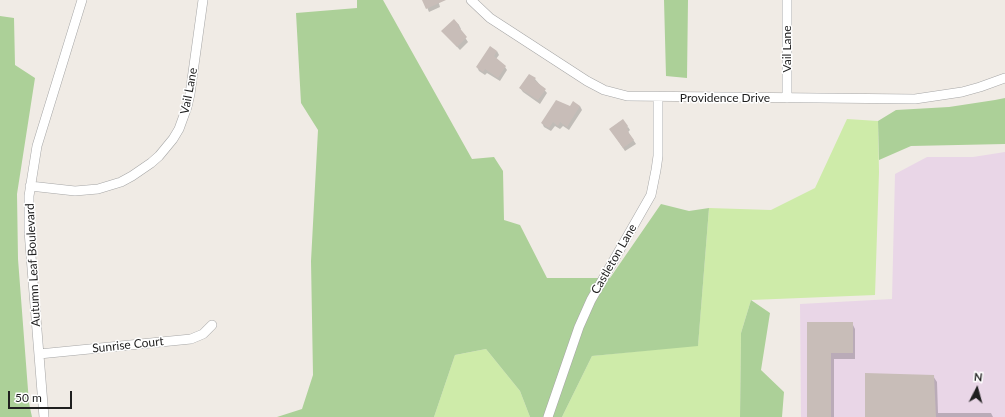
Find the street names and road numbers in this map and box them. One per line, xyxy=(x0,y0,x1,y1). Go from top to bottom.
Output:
street label: Vail Lane xyxy=(780,25,794,73)
street label: Vail Lane xyxy=(177,66,201,116)
street label: Providence Drive xyxy=(680,91,770,105)
street label: Autumn Leaf Boulevard xyxy=(23,203,43,327)
street label: Castleton Lane xyxy=(588,221,640,297)
street label: Sunrise Court xyxy=(92,334,164,356)

